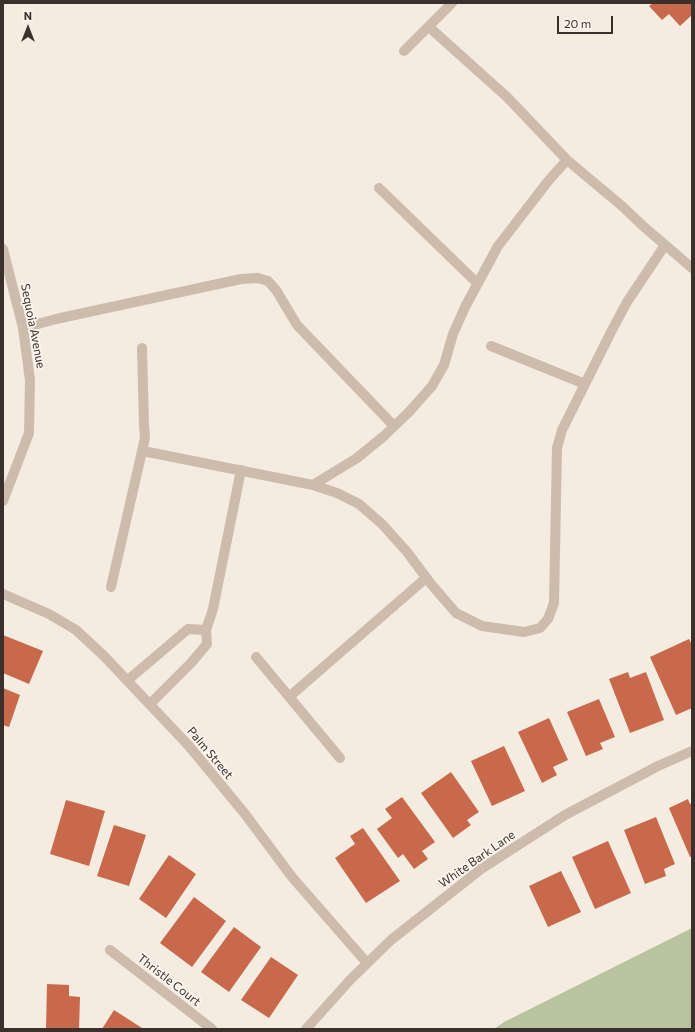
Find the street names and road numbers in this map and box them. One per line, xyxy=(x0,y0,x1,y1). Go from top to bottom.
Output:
street label: Sequoia Avenue xyxy=(18,282,48,370)
street label: Palm Street xyxy=(184,724,236,782)
street label: White Bark Lane xyxy=(436,827,518,891)
street label: Thristle Court xyxy=(135,951,203,1009)

